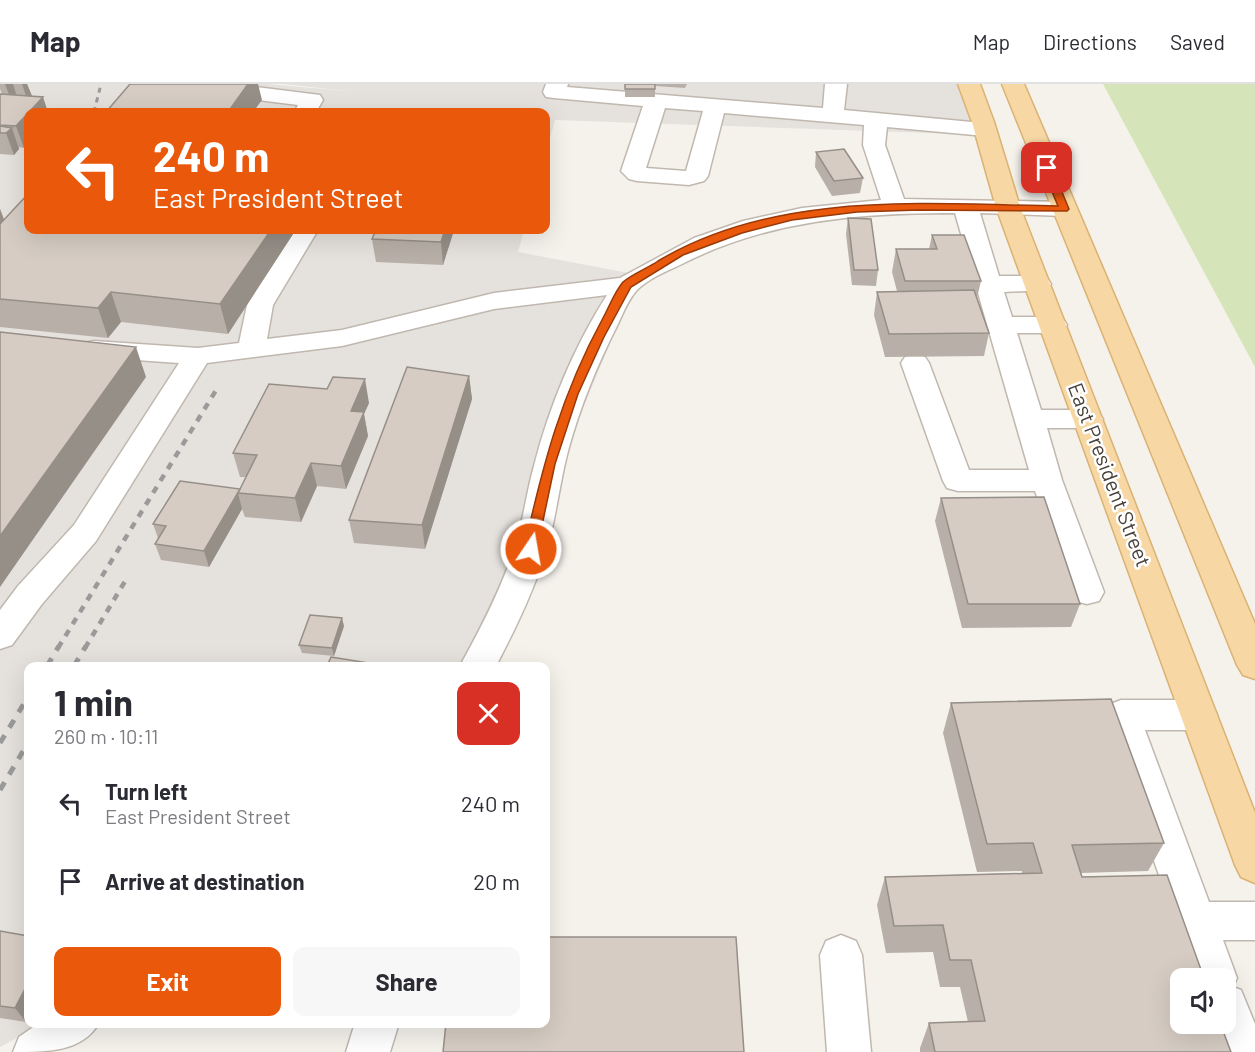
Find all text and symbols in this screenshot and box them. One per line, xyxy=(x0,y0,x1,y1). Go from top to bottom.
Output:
text: Map xyxy=(30,24,81,58)
text: Map xyxy=(973,29,1010,54)
text: Directions xyxy=(1043,29,1137,54)
text: Saved xyxy=(1170,29,1225,54)
text: 240 m xyxy=(153,130,269,180)
icon: left xyxy=(54,132,132,210)
pin xyxy=(1021,142,1072,193)
icon: arrive xyxy=(1030,151,1063,184)
text: East President Street xyxy=(153,181,404,213)
street label: East President Street xyxy=(1064,379,1157,570)
position arrow xyxy=(499,517,563,581)
text: 1 min xyxy=(54,680,133,723)
button: close xyxy=(457,682,520,745)
text: 260 m · 10:11 xyxy=(54,724,158,748)
text: Turn left xyxy=(105,778,188,804)
icon: left xyxy=(54,787,87,820)
text: 240 m xyxy=(461,790,520,816)
text: East President Street xyxy=(105,804,291,828)
icon: arrive xyxy=(54,865,87,898)
text: Arrive at destination xyxy=(105,868,304,894)
text: 20 m xyxy=(473,868,520,894)
button: Exit xyxy=(54,947,281,1016)
button: Share xyxy=(293,947,520,1016)
map controls xyxy=(1170,968,1236,1034)
button: sound xyxy=(1170,968,1236,1034)

